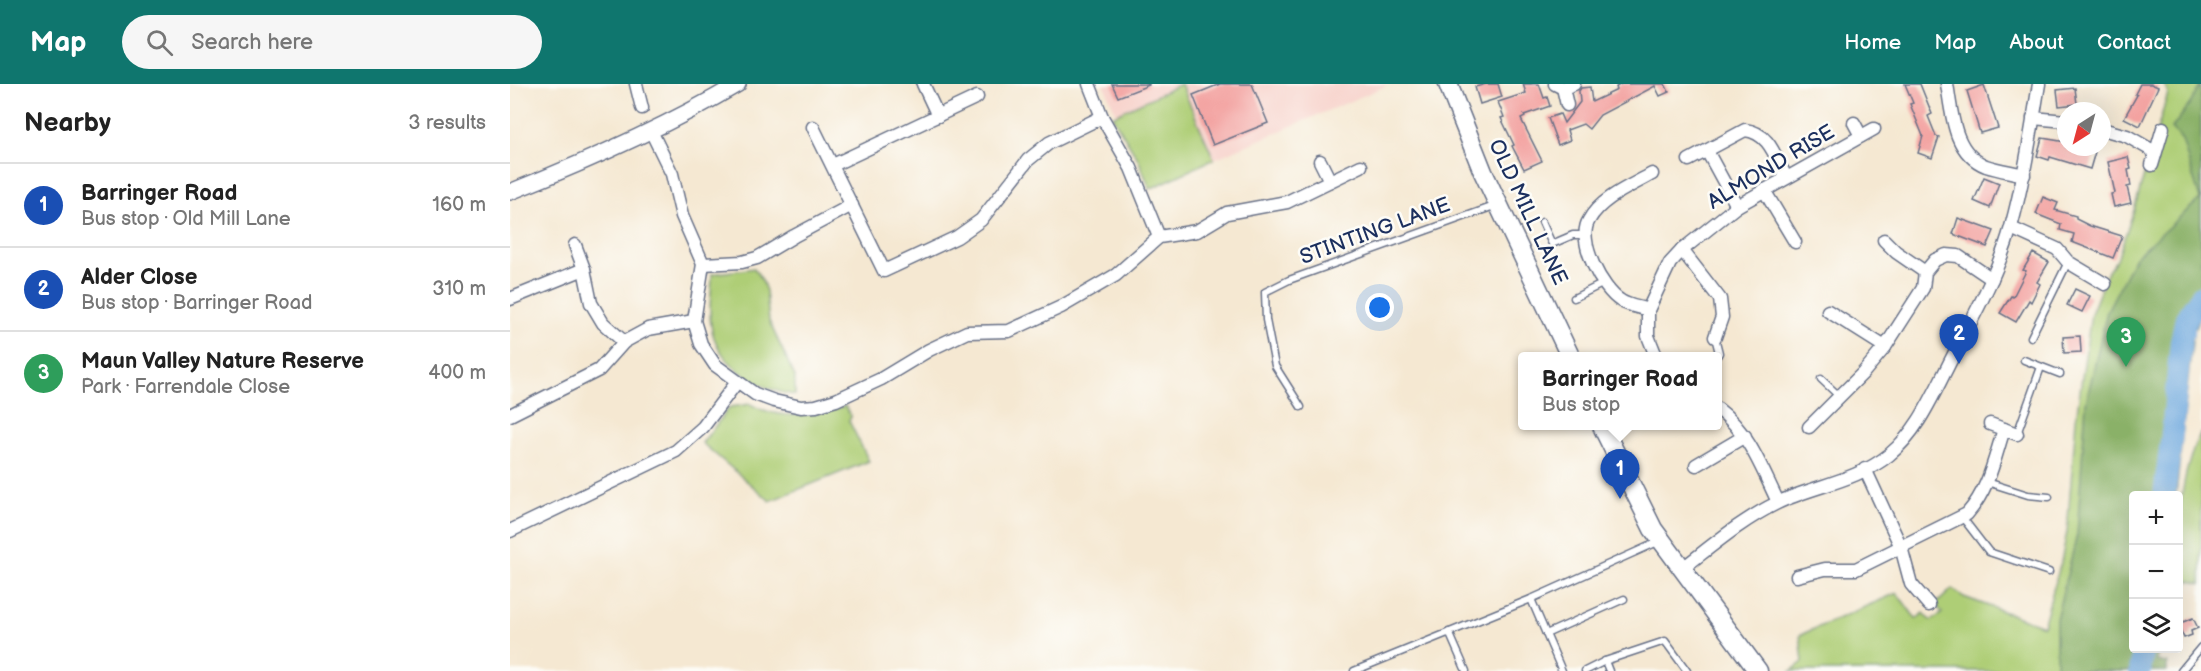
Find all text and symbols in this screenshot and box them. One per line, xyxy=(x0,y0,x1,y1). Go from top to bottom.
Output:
search box xyxy=(122,15,542,69)
text: Map xyxy=(30,26,86,59)
icon: search xyxy=(143,26,176,59)
text: Search here xyxy=(191,29,313,56)
text: Home xyxy=(1844,30,1901,55)
text: Map xyxy=(1934,30,1976,55)
text: About xyxy=(2009,30,2064,55)
text: Contact xyxy=(2097,30,2171,55)
north arrow xyxy=(2057,102,2111,156)
text: Nearby xyxy=(24,108,111,139)
text: 3 results xyxy=(408,111,486,135)
street label: ALMOND RISE xyxy=(1703,119,1839,215)
street label: OLD MILL LANE xyxy=(1483,135,1573,289)
text: Barringer Road xyxy=(81,180,237,207)
street label: STINTING LANE xyxy=(1296,192,1454,270)
text: 1 xyxy=(39,193,48,217)
text: 160 m xyxy=(432,193,486,217)
text: Bus stop · Old Mill Lane xyxy=(81,207,291,231)
text: Alder Close xyxy=(81,264,197,291)
text: 2 xyxy=(38,277,49,301)
text: 310 m xyxy=(432,277,486,301)
text: Bus stop · Barringer Road xyxy=(81,291,312,315)
your location xyxy=(1365,293,1394,322)
pin: 2 xyxy=(1940,314,1978,364)
pin: 3 xyxy=(2106,318,2146,367)
text: Maun Valley Nature Reserve xyxy=(81,348,364,375)
popup xyxy=(1518,352,1722,430)
text: 3 xyxy=(38,361,49,385)
text: 400 m xyxy=(428,361,486,385)
text: Barringer Road xyxy=(1542,366,1698,393)
text: Park · Farrendale Close xyxy=(81,375,290,399)
text: Bus stop xyxy=(1542,393,1620,417)
pin: 1 xyxy=(1600,450,1640,499)
map controls xyxy=(2129,491,2183,653)
button: + xyxy=(2129,491,2183,545)
button: − xyxy=(2129,545,2183,599)
button: layers xyxy=(2129,599,2183,653)

